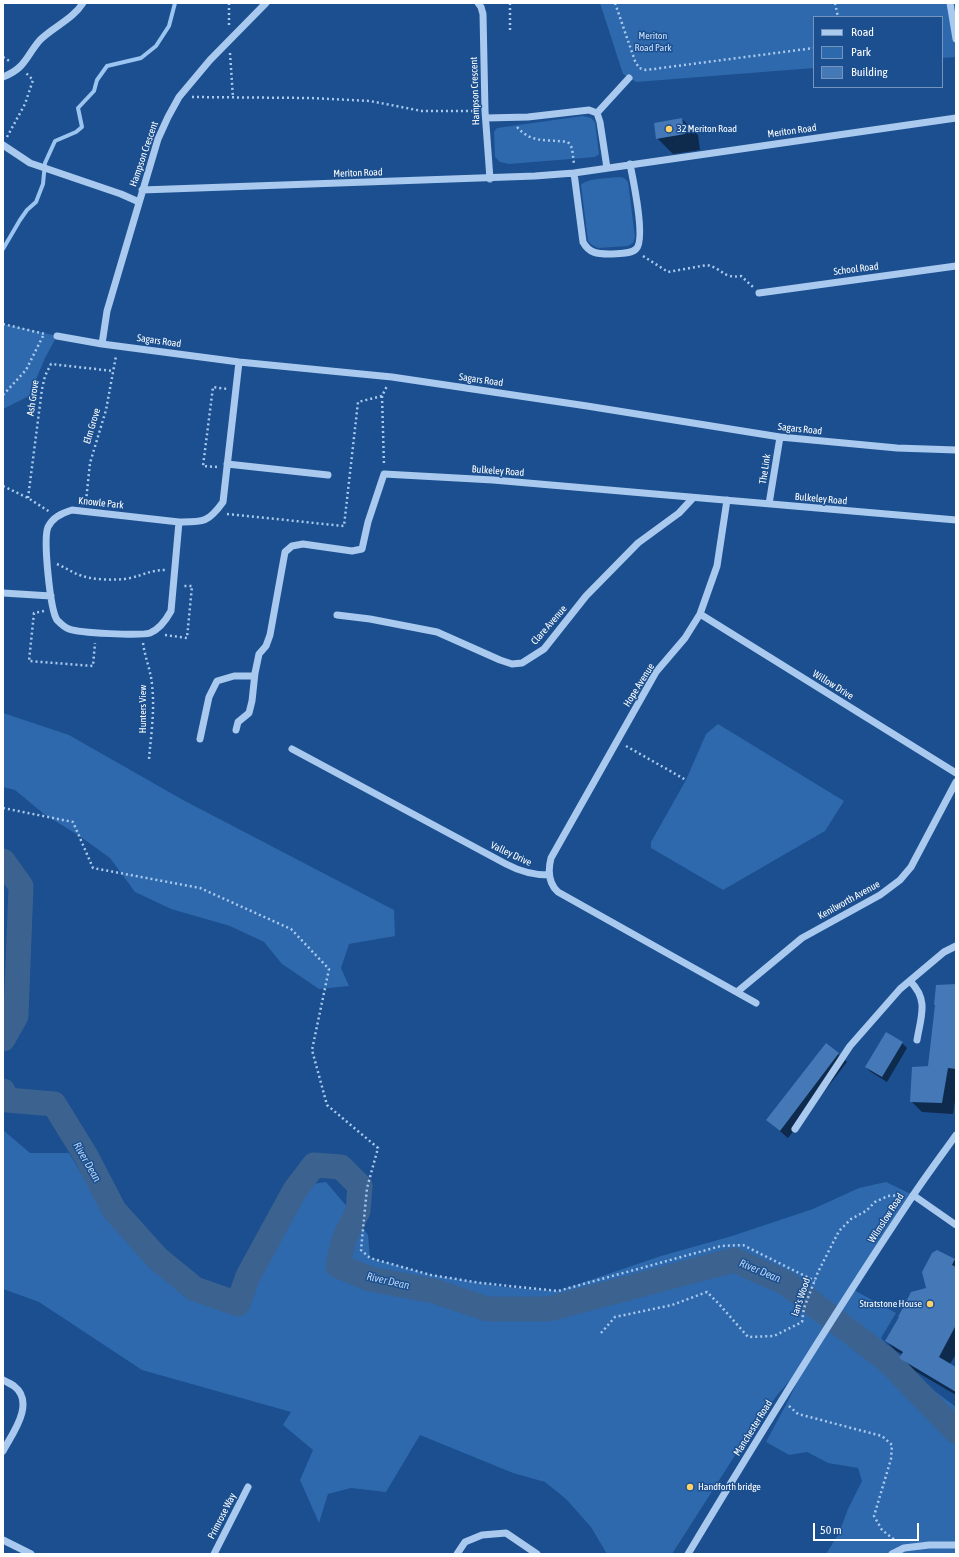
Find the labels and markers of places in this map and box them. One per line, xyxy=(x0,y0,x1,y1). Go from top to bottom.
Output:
place label: 32 Meriton Road xyxy=(677,123,737,135)
marker: 32 Meriton Road xyxy=(664,124,674,134)
place label: Stratstone House xyxy=(859,1298,922,1310)
marker: Stratstone House xyxy=(925,1299,935,1309)
place label: Handforth bridge xyxy=(698,1481,761,1493)
marker: Handforth bridge xyxy=(685,1482,695,1492)

